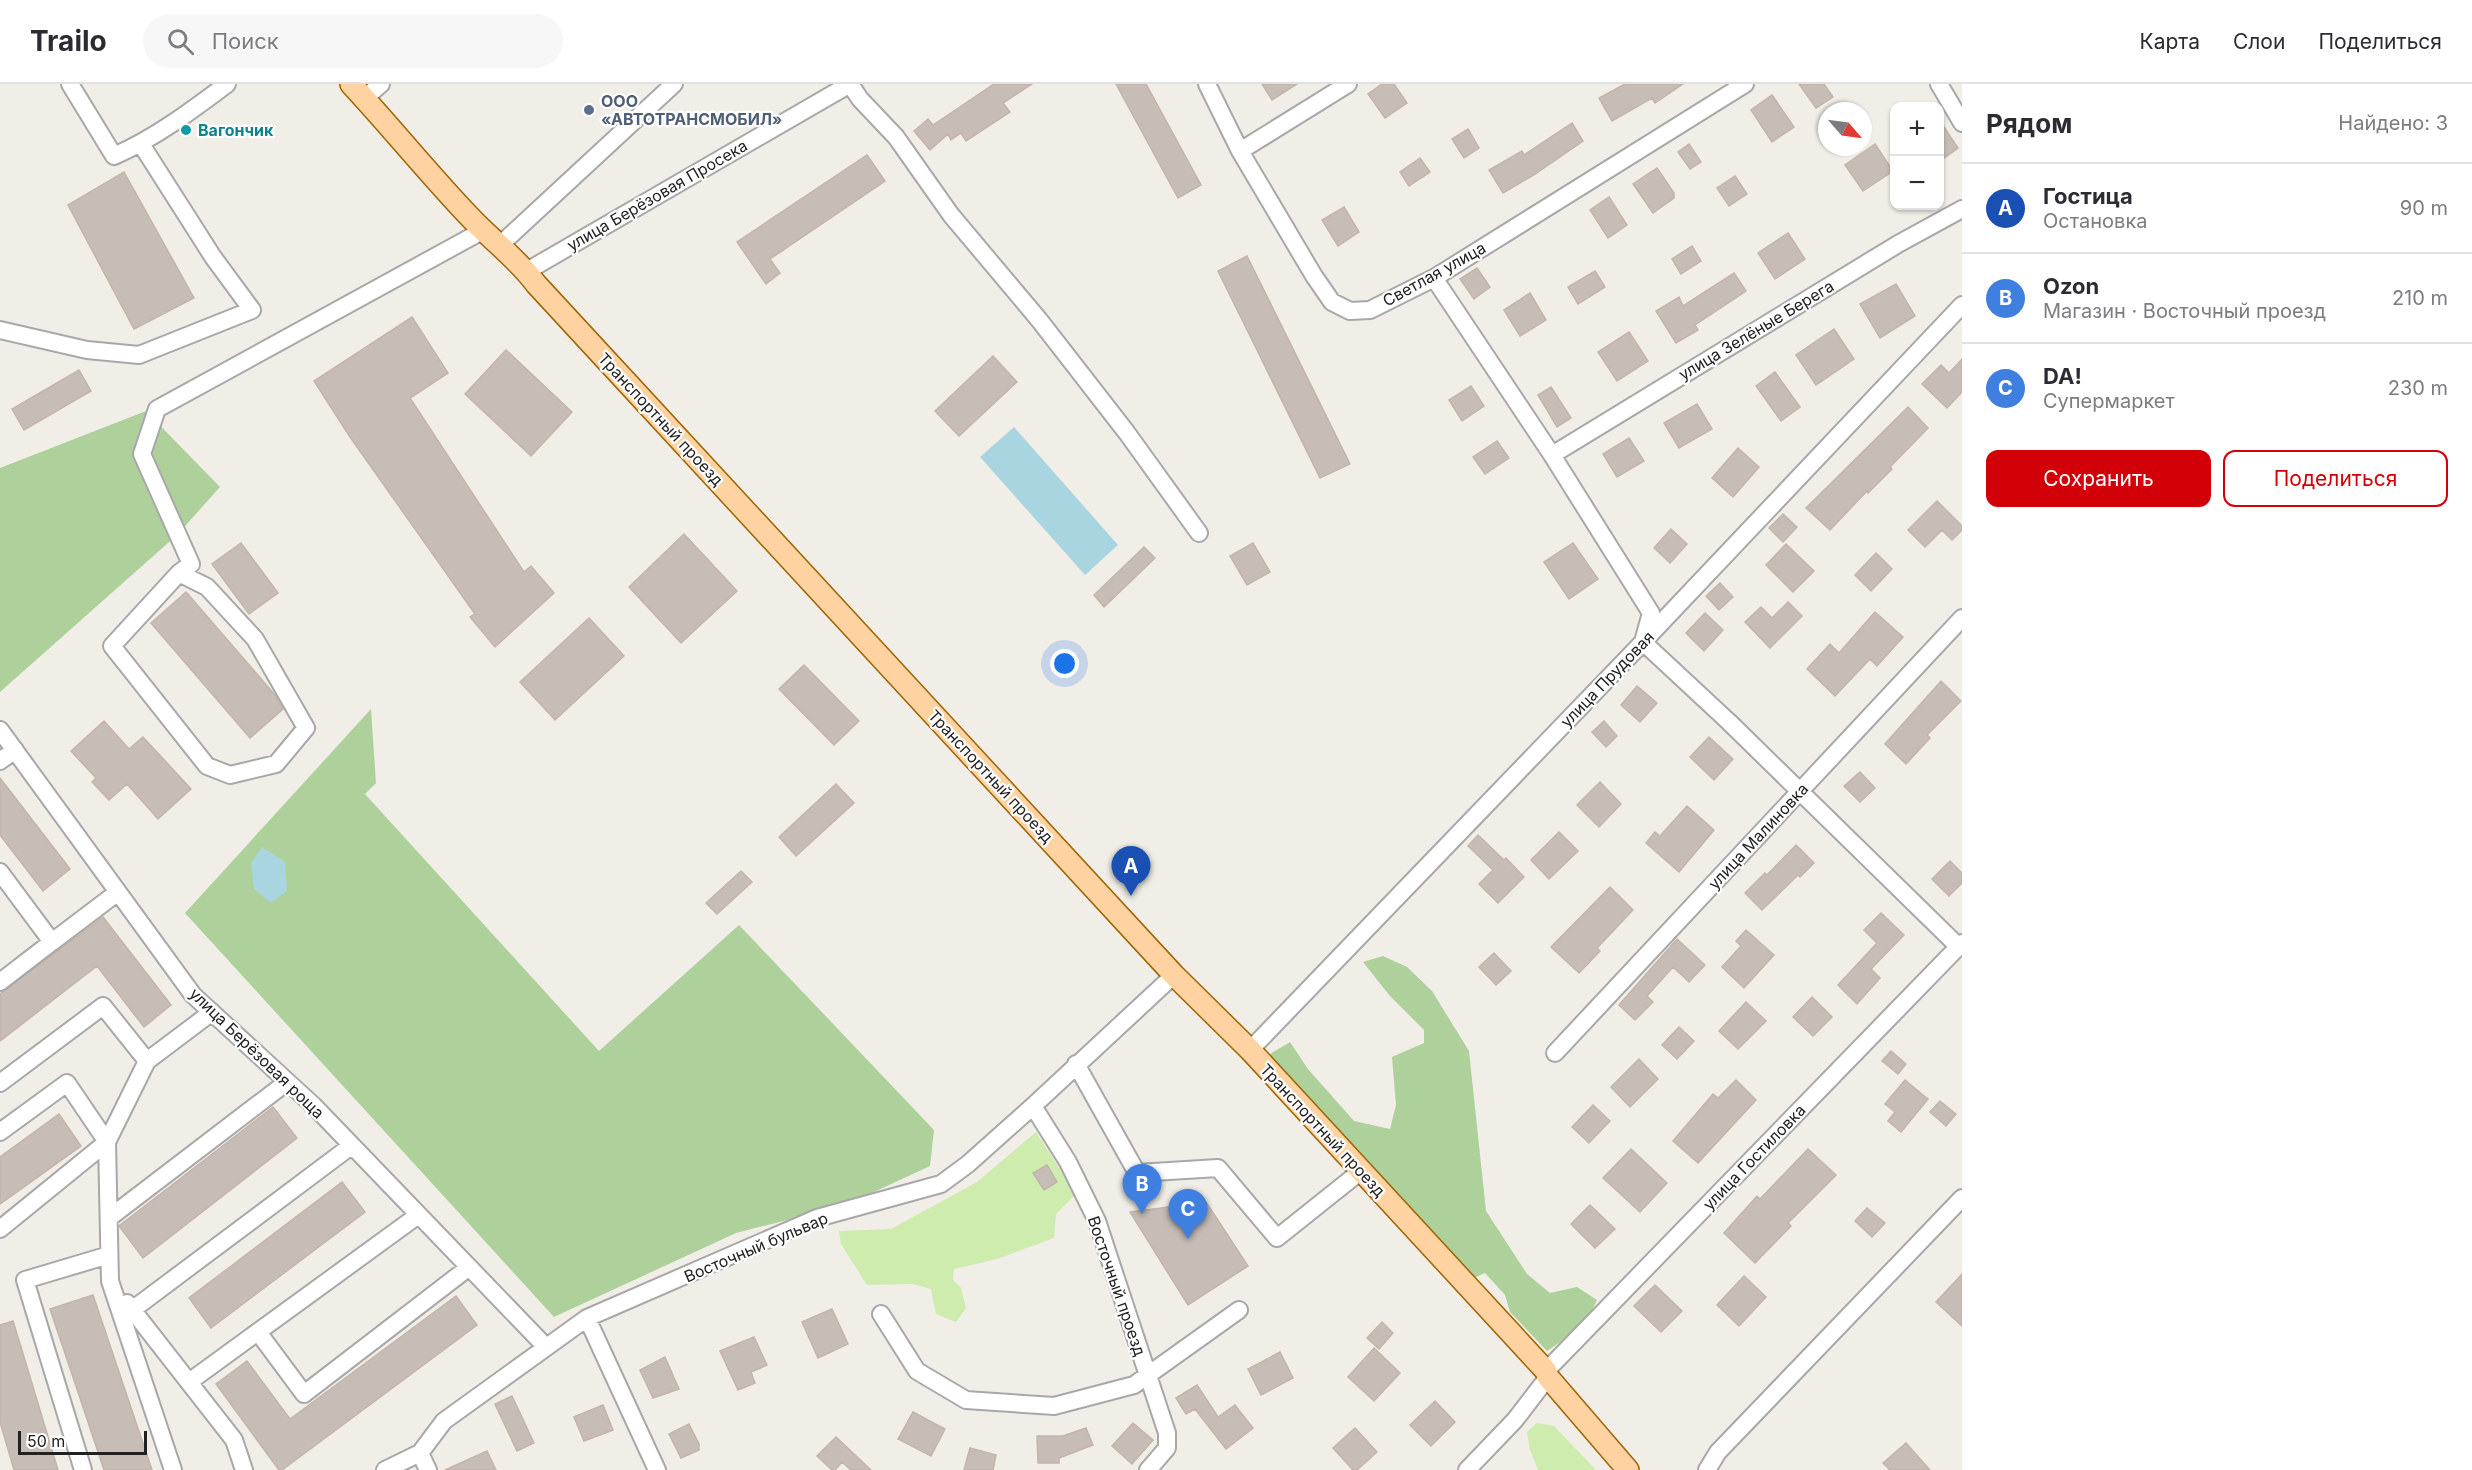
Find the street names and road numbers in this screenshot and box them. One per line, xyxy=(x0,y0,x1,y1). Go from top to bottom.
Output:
street label: улица Берёзовая Просека xyxy=(563,135,751,255)
street label: Светлая улица xyxy=(1379,237,1489,311)
street label: улица Зелёные Берега xyxy=(1675,276,1837,384)
street label: Транспортный проезд xyxy=(594,348,728,490)
street label: улица Прудовая xyxy=(1556,627,1658,731)
street label: Транспортный проезд xyxy=(924,705,1058,847)
street label: улица Малиновка xyxy=(1704,779,1812,893)
street label: улица Берёзовая роща xyxy=(185,983,329,1123)
street label: Транспортный проезд xyxy=(1256,1059,1390,1201)
street label: улица Гостиловка xyxy=(1698,1100,1810,1214)
street label: Восточный бульвар xyxy=(681,1208,831,1286)
street label: Восточный проезд xyxy=(1084,1213,1150,1359)

